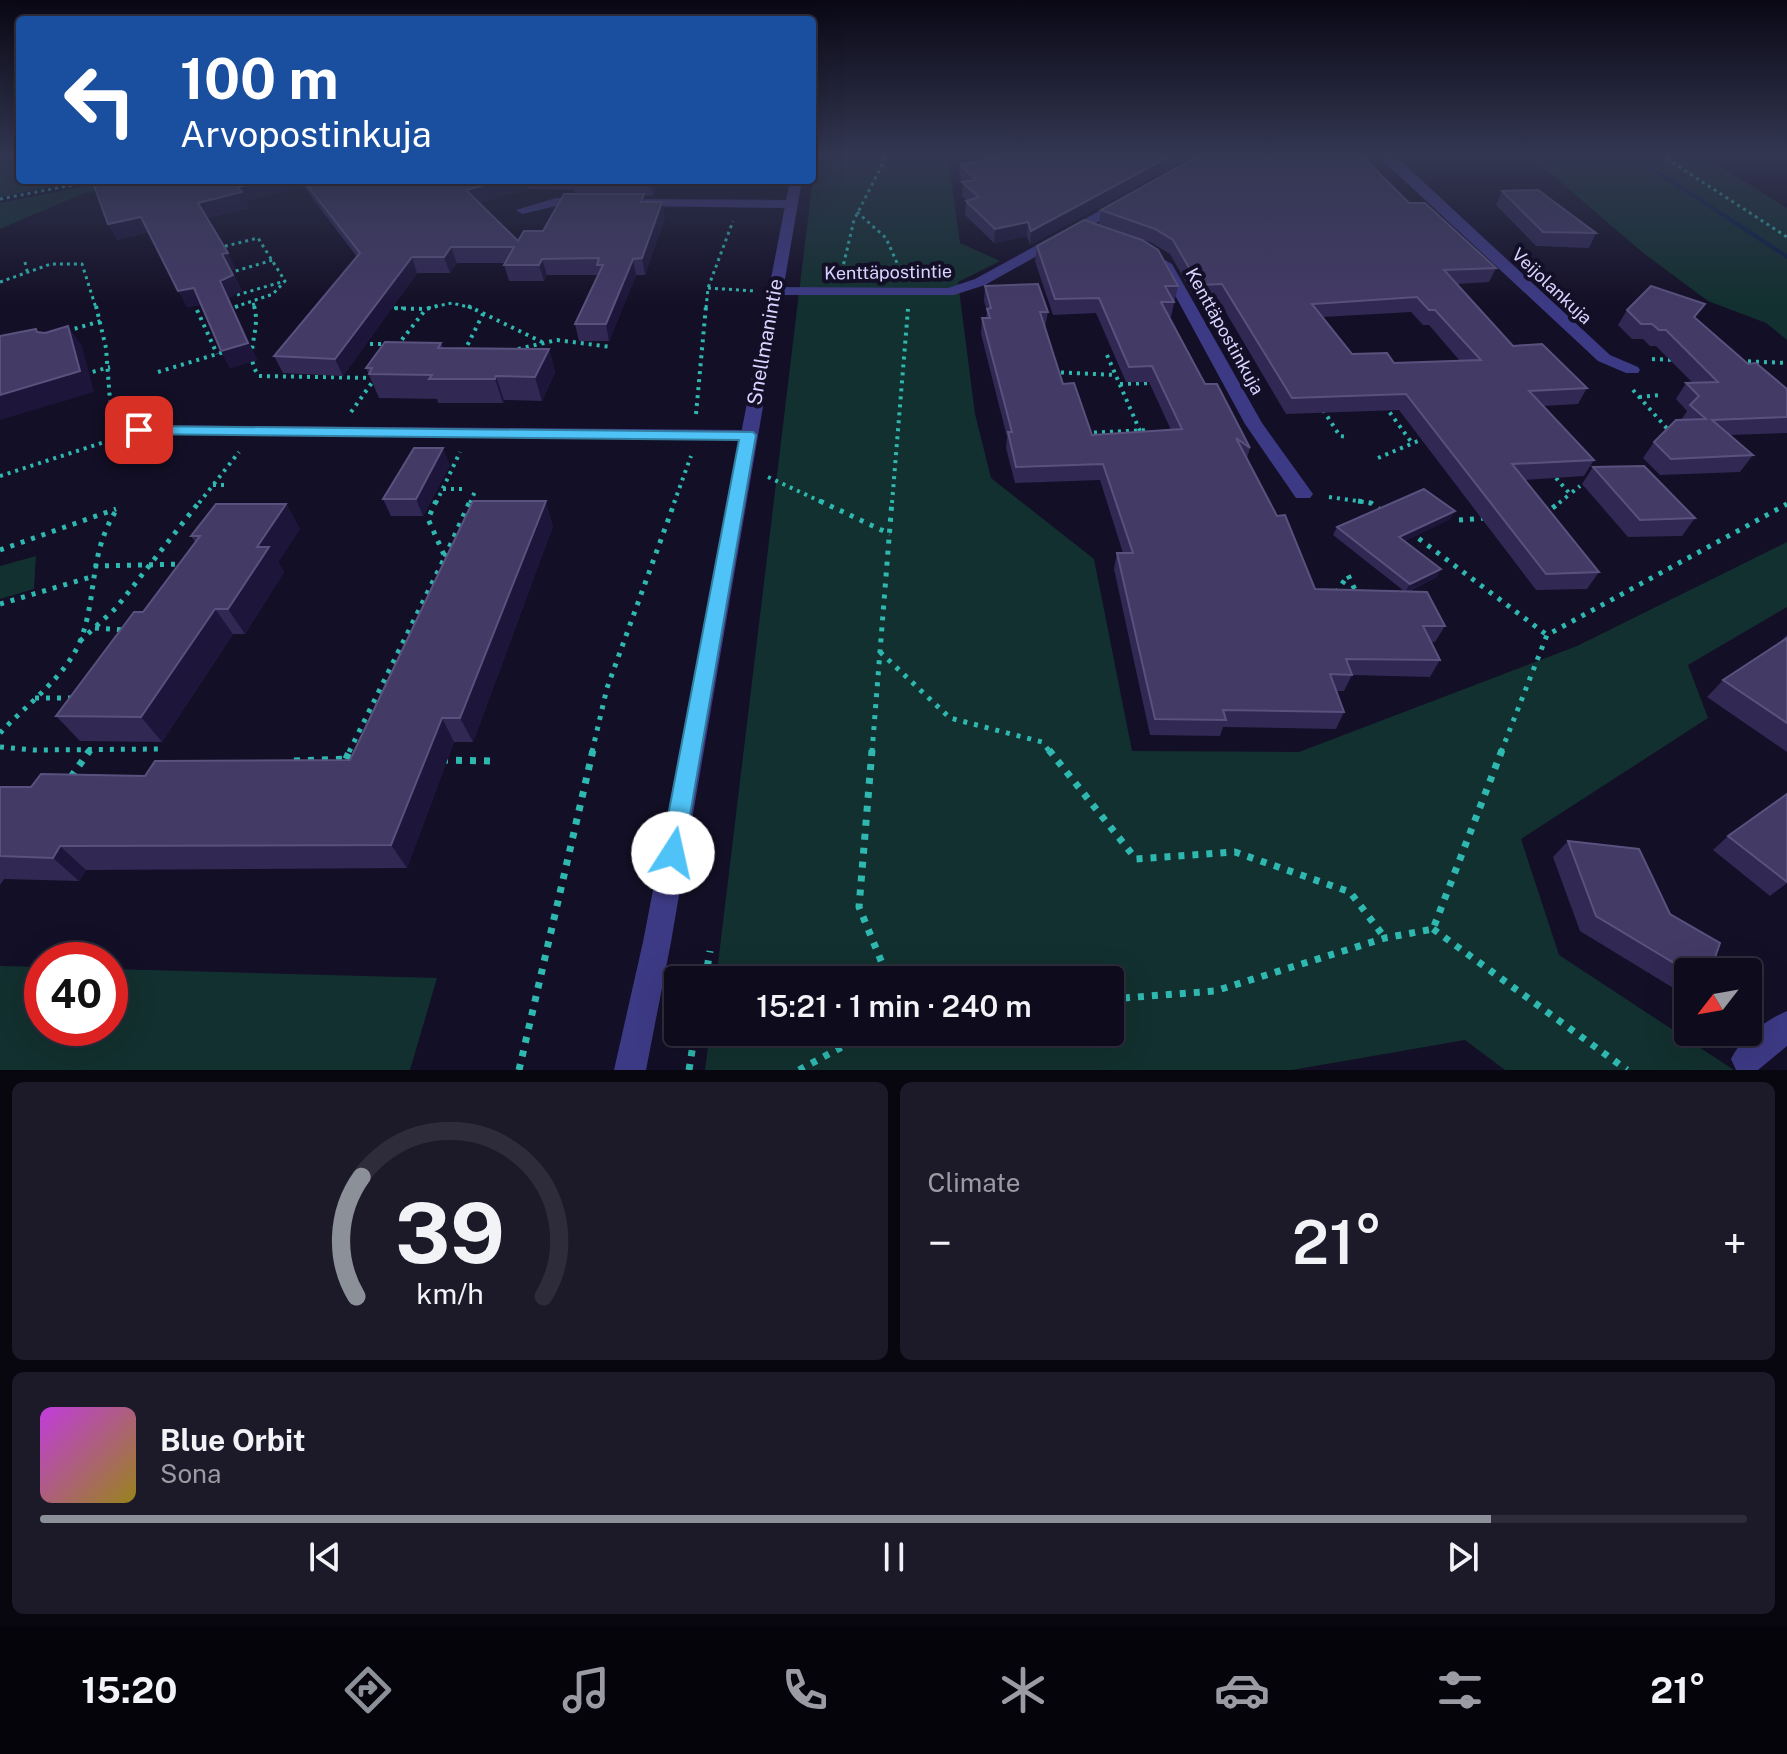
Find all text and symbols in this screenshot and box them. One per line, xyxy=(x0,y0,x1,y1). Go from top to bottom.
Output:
text: 100 m xyxy=(180,46,339,112)
icon: left xyxy=(48,48,152,152)
text: Arvopostinkuja xyxy=(180,113,432,155)
street label: Veijolankuja xyxy=(1508,244,1596,328)
street label: Kenttäpostintie xyxy=(824,260,952,284)
street label: Kenttäpostinkuja xyxy=(1181,264,1269,398)
street label: Snellmanintie xyxy=(742,277,788,407)
pin xyxy=(105,396,173,464)
icon: arrive xyxy=(117,408,161,452)
position arrow xyxy=(631,811,715,895)
speed limit sign: 40 xyxy=(24,942,128,1046)
north arrow xyxy=(1674,958,1762,1046)
map controls xyxy=(1674,958,1762,1046)
text: 15:21 · 1 min · 240 m xyxy=(756,988,1032,1024)
text: Climate xyxy=(928,1167,1021,1198)
text: 39 xyxy=(395,1184,505,1282)
text: 21° xyxy=(1292,1207,1382,1278)
text: − xyxy=(928,1217,952,1269)
text: + xyxy=(1723,1217,1747,1269)
text: km/h xyxy=(416,1277,483,1310)
text: Blue Orbit xyxy=(160,1422,306,1458)
text: Sona xyxy=(160,1458,221,1489)
icon: previous xyxy=(303,1535,347,1579)
icon: pause xyxy=(872,1535,916,1579)
icon: next xyxy=(1441,1535,1485,1579)
icon: directions xyxy=(340,1662,396,1718)
icon: music xyxy=(558,1662,614,1718)
icon: phone xyxy=(777,1662,833,1718)
icon: climate xyxy=(995,1662,1051,1718)
icon: car xyxy=(1214,1662,1270,1718)
icon: filters xyxy=(1432,1662,1488,1718)
text: 15:20 xyxy=(81,1669,177,1711)
text: 21° xyxy=(1650,1669,1706,1711)

